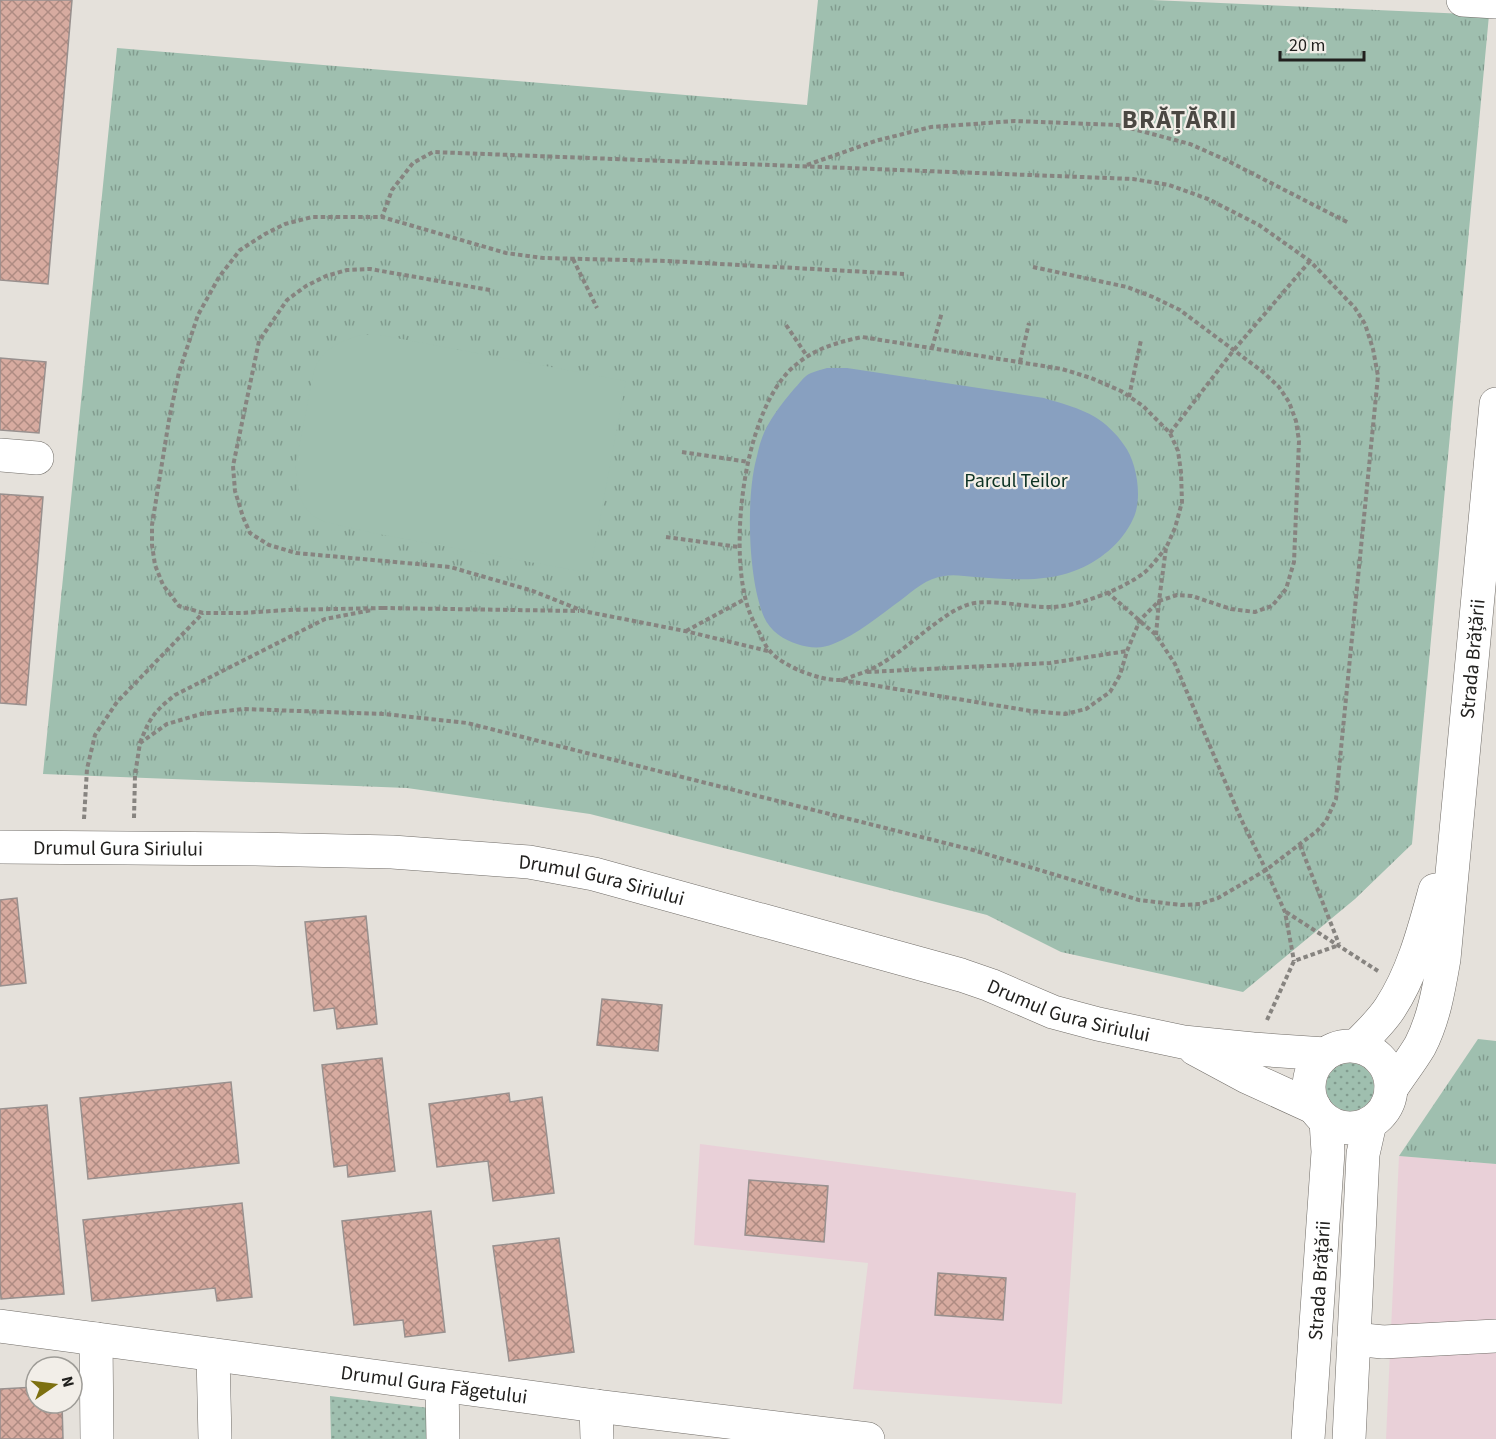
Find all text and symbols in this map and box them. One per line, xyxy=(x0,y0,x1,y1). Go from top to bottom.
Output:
scale bar xyxy=(1280,24,1364,62)
text: 20 m xyxy=(1289,33,1325,58)
district label: BRĂȚĂRII xyxy=(1122,101,1238,138)
park label: Parcul Teilor xyxy=(964,467,1068,495)
street label: Strada Brățării xyxy=(1454,598,1493,720)
street label: Drumul Gura Siriului xyxy=(33,834,203,864)
street label: Drumul Gura Siriului xyxy=(518,848,688,913)
street label: Drumul Gura Siriului xyxy=(982,972,1153,1050)
street label: Strada Brățării xyxy=(1302,1220,1338,1341)
north arrow xyxy=(24,1355,84,1415)
street label: Drumul Gura Făgetului xyxy=(339,1359,529,1412)
text: N xyxy=(56,1374,80,1389)

